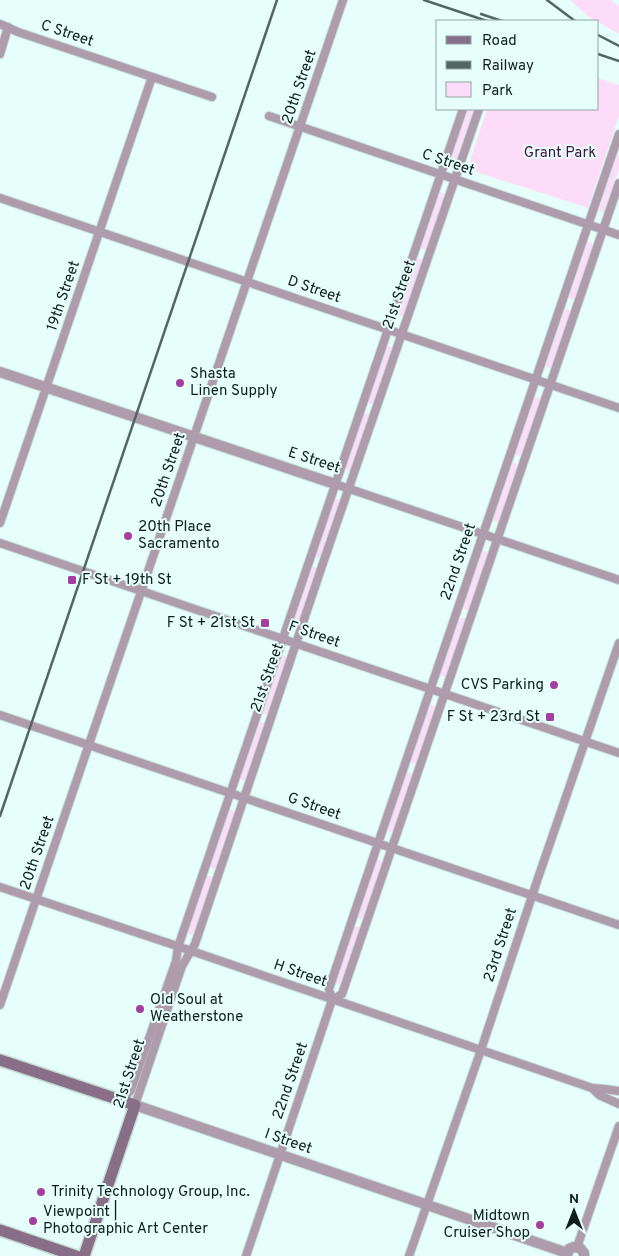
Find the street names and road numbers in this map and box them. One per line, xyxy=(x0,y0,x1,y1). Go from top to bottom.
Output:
street label: C Street xyxy=(38,16,96,52)
street label: 20th Street xyxy=(278,47,322,127)
street label: C Street xyxy=(419,145,477,181)
street label: 19th Street xyxy=(43,258,85,334)
street label: 21st Street xyxy=(379,258,421,332)
street label: D Street xyxy=(285,272,343,308)
street label: 20th Street xyxy=(147,430,191,510)
street label: E Street xyxy=(285,444,343,478)
street label: 22nd Street xyxy=(437,521,481,603)
street label: F Street xyxy=(286,617,342,653)
street label: 21st Street xyxy=(247,641,289,715)
street label: G Street xyxy=(285,789,343,825)
street label: 20th Street xyxy=(16,813,60,893)
street label: 23rd Street xyxy=(480,905,522,985)
street label: H Street xyxy=(271,956,329,992)
street label: 21st Street xyxy=(110,1037,150,1111)
street label: 22nd Street xyxy=(269,1040,313,1122)
street label: I Street xyxy=(262,1125,314,1159)

